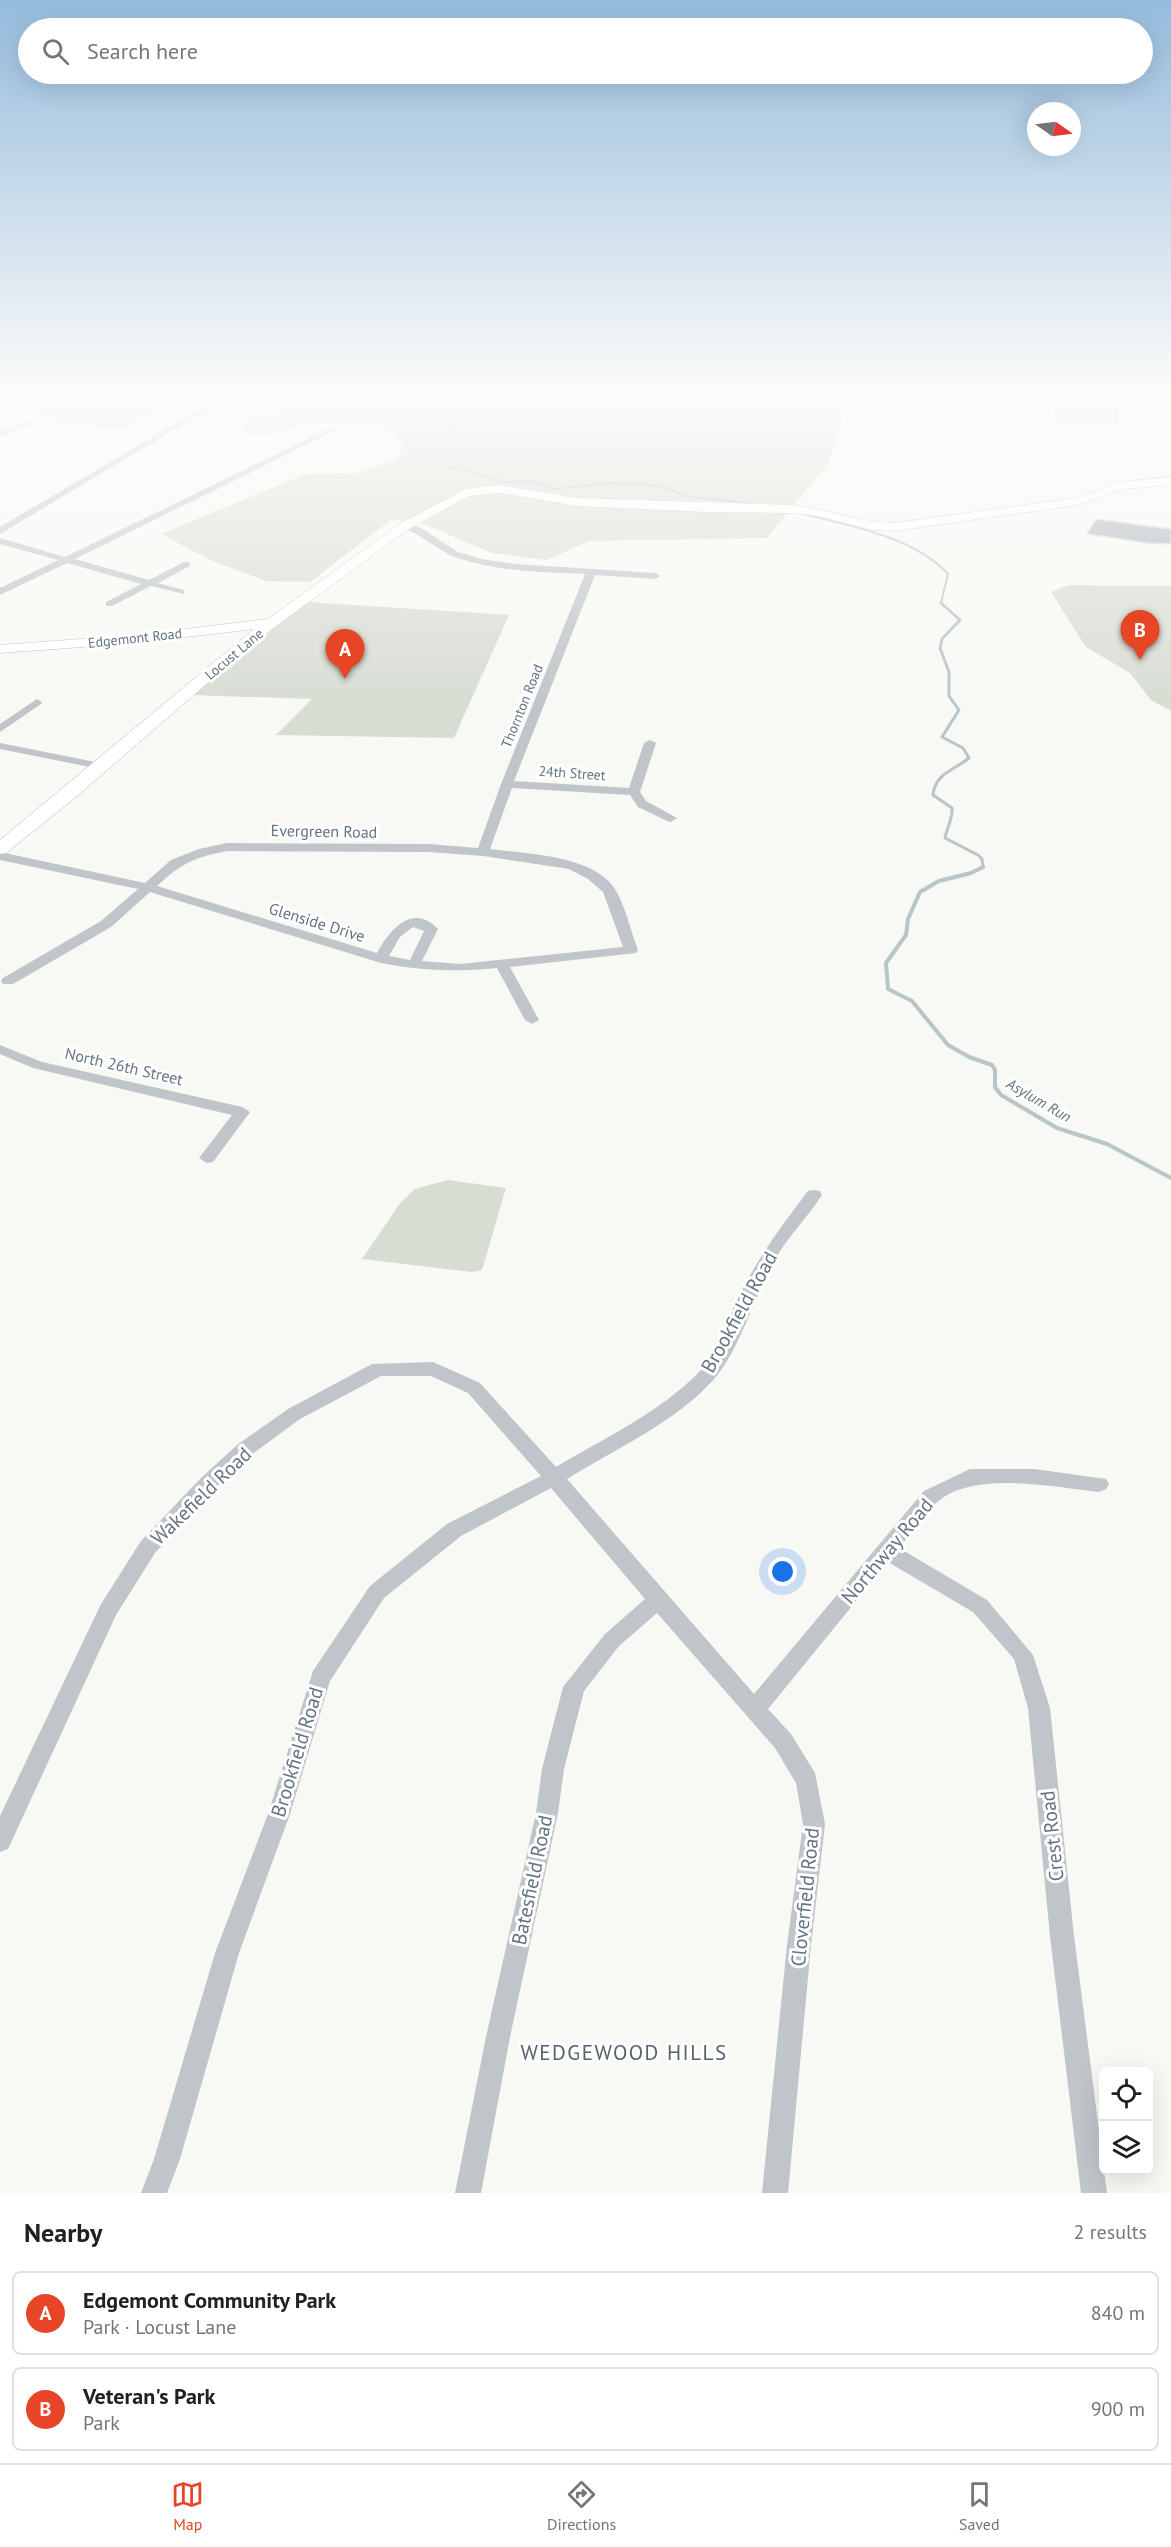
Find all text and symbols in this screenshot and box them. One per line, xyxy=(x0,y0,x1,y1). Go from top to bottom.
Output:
search box xyxy=(18,18,1153,84)
icon: search xyxy=(39,35,72,68)
text: Search here xyxy=(87,37,198,65)
north arrow xyxy=(1027,102,1081,156)
pin: B xyxy=(1120,610,1160,660)
street label: Edgemont Road xyxy=(87,624,183,652)
street label: Locust Lane xyxy=(201,624,267,684)
pin: A xyxy=(326,630,364,679)
street label: Thornton Road xyxy=(497,662,547,750)
street label: 24th Street xyxy=(538,762,606,784)
street label: Evergreen Road xyxy=(270,820,378,842)
street label: Glenside Drive xyxy=(267,898,367,946)
street label: North 26th Street xyxy=(63,1043,185,1089)
water label: Asylum Run xyxy=(1002,1073,1075,1126)
street label: Brookfield Road xyxy=(695,1247,783,1377)
street label: Wakefield Road xyxy=(145,1441,257,1551)
street label: Northway Road xyxy=(835,1493,939,1609)
your location xyxy=(768,1557,797,1586)
street label: Brookfield Road xyxy=(265,1684,329,1820)
street label: Crest Road xyxy=(1034,1789,1070,1883)
street label: Batesfield Road xyxy=(506,1813,558,1947)
street label: Cloverfield Road xyxy=(785,1826,825,1968)
district label: WEDGEWOOD HILLS xyxy=(520,2039,728,2066)
map controls xyxy=(1099,2067,1153,2175)
button: locate xyxy=(1099,2067,1153,2121)
button: layers xyxy=(1099,2121,1153,2175)
text: Nearby xyxy=(24,2216,102,2249)
text: 2 results xyxy=(1074,2219,1147,2245)
text: Edgemont Community Park xyxy=(83,2286,336,2314)
text: A xyxy=(39,2300,52,2326)
text: 840 m xyxy=(1091,2300,1145,2326)
text: Park · Locust Lane xyxy=(83,2314,236,2340)
text: Veteran's Park xyxy=(83,2382,215,2410)
text: B xyxy=(40,2396,51,2422)
text: 900 m xyxy=(1091,2396,1145,2422)
text: Park xyxy=(83,2410,120,2436)
tab: Map xyxy=(171,2478,204,2534)
tab: Directions xyxy=(547,2478,616,2534)
tab: Saved xyxy=(959,2478,1000,2534)

